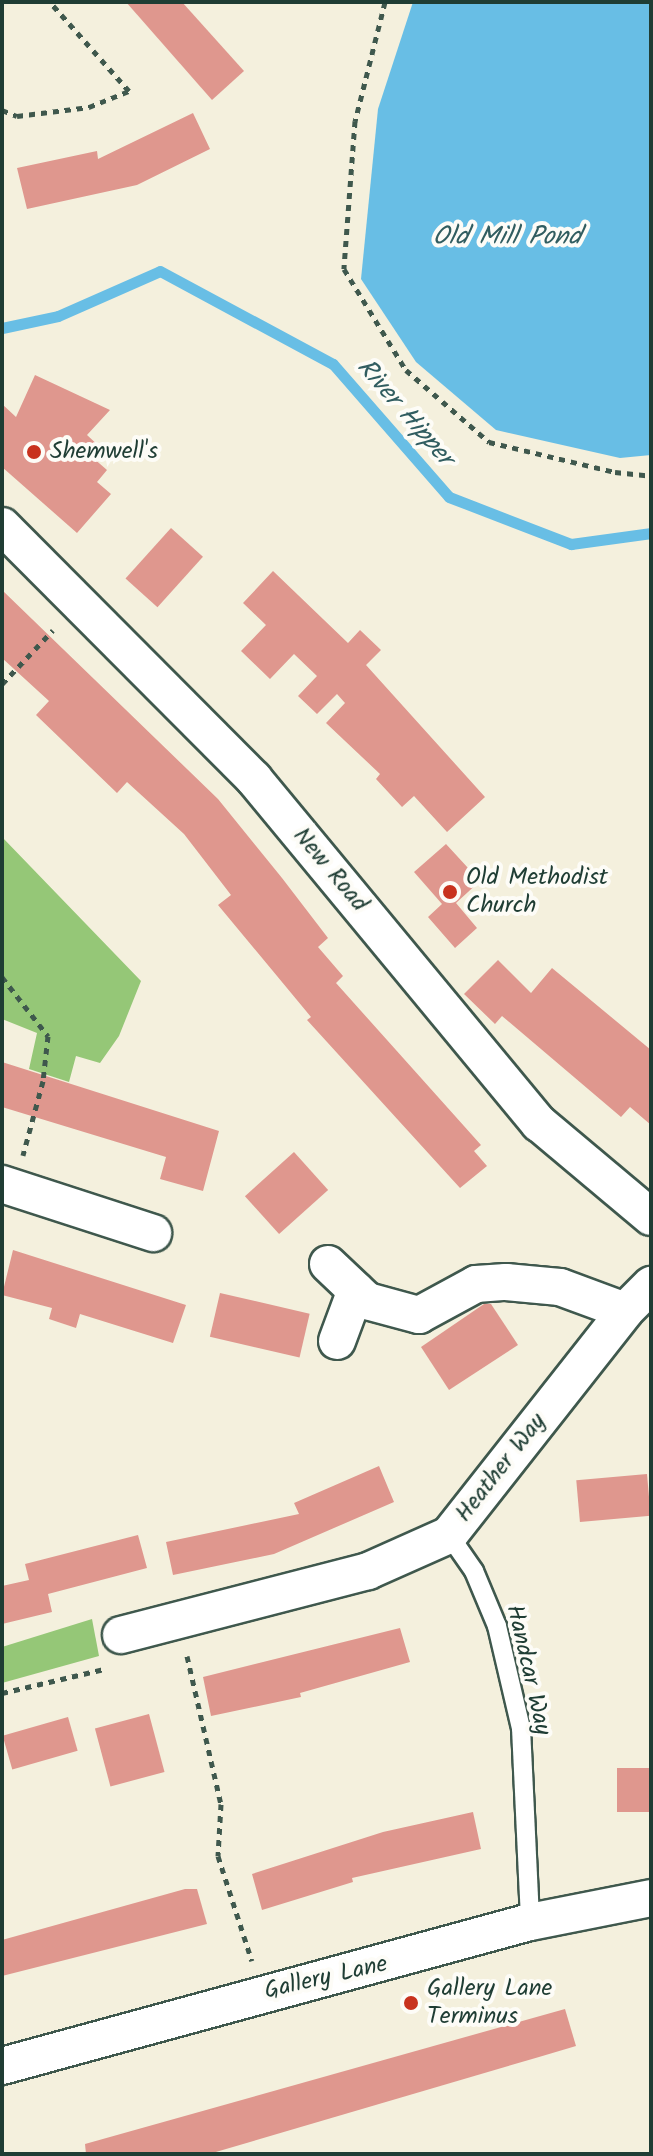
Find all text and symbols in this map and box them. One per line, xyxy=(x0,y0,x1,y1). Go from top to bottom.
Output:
water label: Old Mill Pond xyxy=(433,222,581,254)
water label: River Hipper xyxy=(349,353,459,473)
place label: Shemwell's xyxy=(50,438,158,466)
marker: Shemwell's xyxy=(25,443,43,461)
street label: New Road xyxy=(287,822,373,918)
place label: Old Methodist Church xyxy=(466,864,608,920)
marker: Old Methodist Church xyxy=(441,883,459,901)
street label: Heather Way xyxy=(450,1408,552,1528)
street label: Handcar Way xyxy=(499,1602,557,1738)
street label: Gallery Lane xyxy=(262,1950,390,2006)
place label: Gallery Lane Terminus xyxy=(427,1975,552,2031)
marker: Gallery Lane Terminus xyxy=(402,1994,420,2012)

